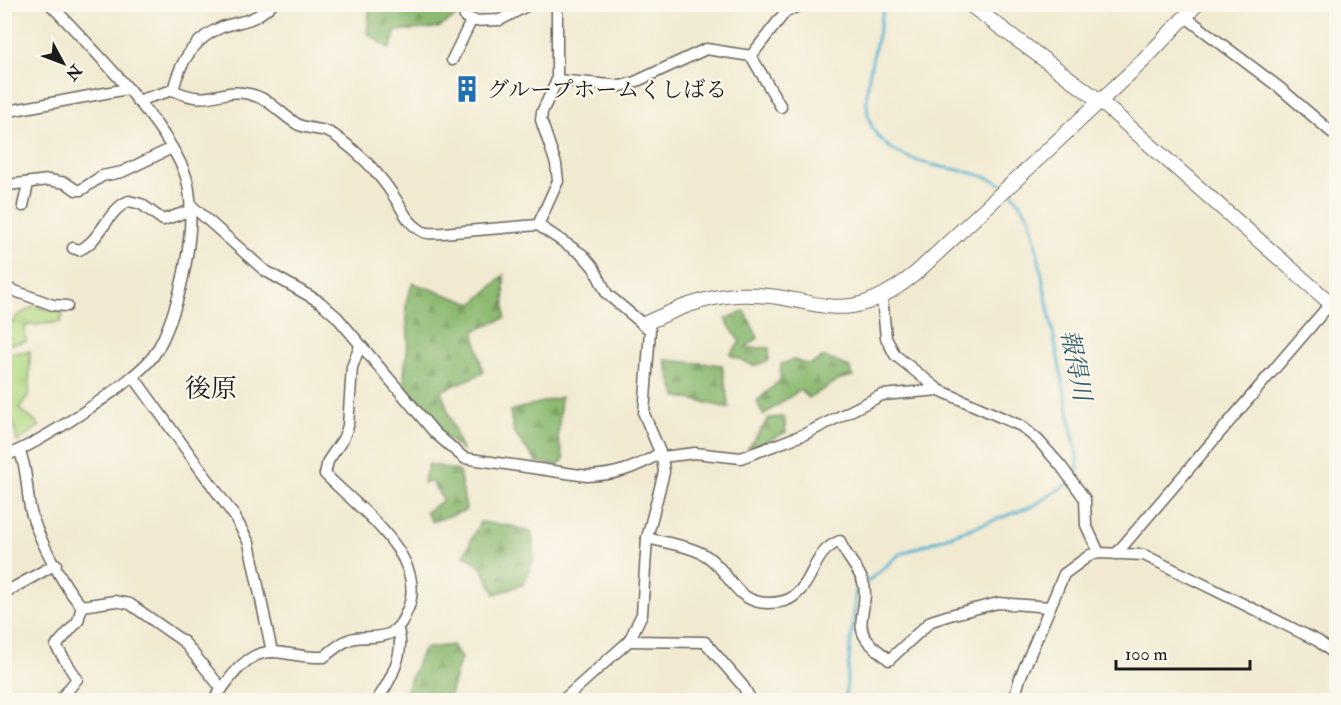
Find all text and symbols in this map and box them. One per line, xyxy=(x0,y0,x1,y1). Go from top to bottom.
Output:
north arrow xyxy=(33,33,93,93)
text: N xyxy=(61,59,86,85)
building icon: グループホームくしばる xyxy=(452,74,482,104)
place label: グループホームくしばる xyxy=(487,76,727,104)
water label: 報得川 xyxy=(1053,327,1098,406)
district label: 後原 xyxy=(185,373,237,405)
scale bar xyxy=(1116,633,1250,671)
text: 100 m xyxy=(1125,643,1168,666)

